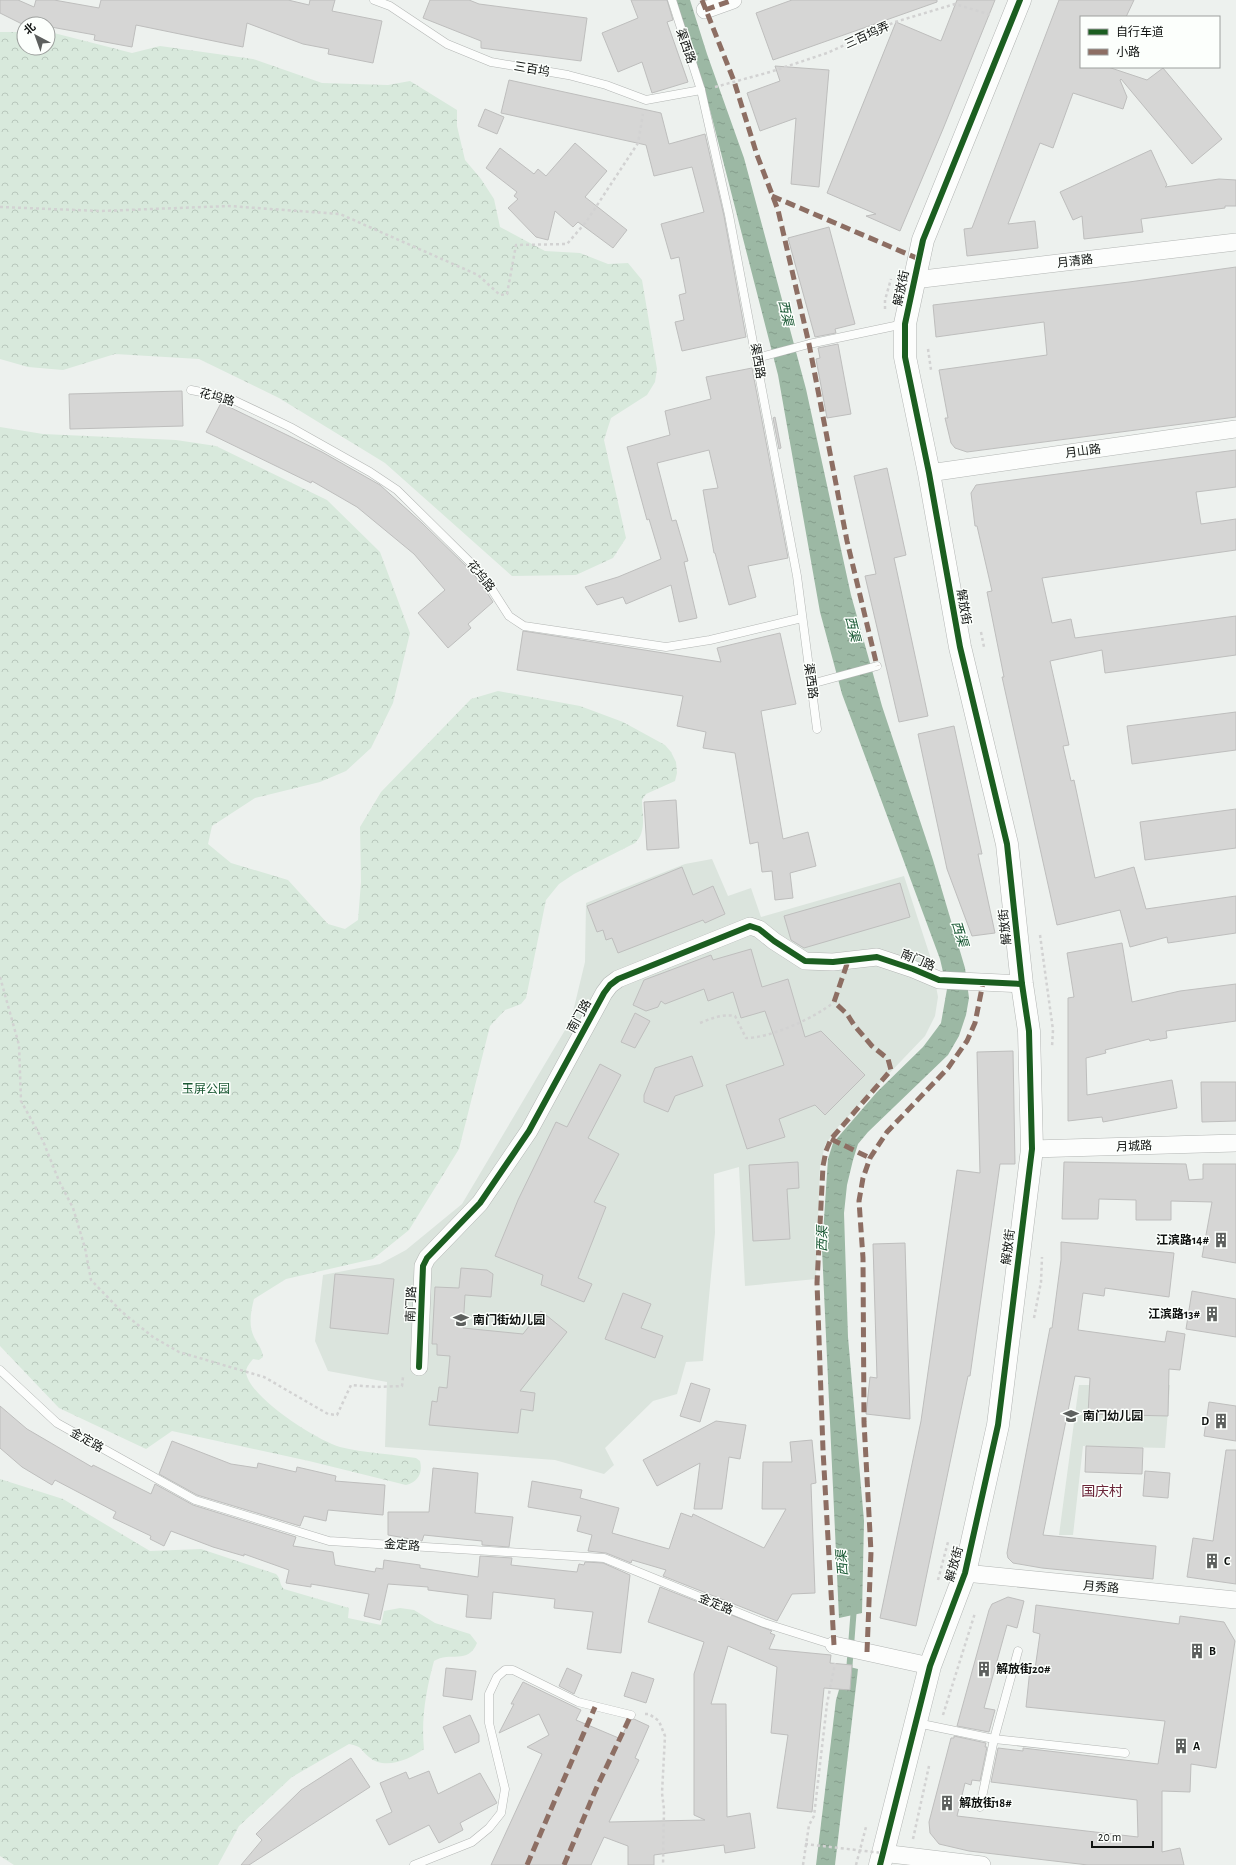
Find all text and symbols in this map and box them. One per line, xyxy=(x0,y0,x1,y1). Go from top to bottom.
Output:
north arrow xyxy=(16,16,56,56)
legend xyxy=(1080,16,1220,68)
street label: 三百坞弄 xyxy=(842,19,891,50)
text: 北 xyxy=(22,21,38,37)
text: 自行车道 xyxy=(1116,25,1164,38)
street label: 渠西路 xyxy=(674,27,698,65)
text: 小路 xyxy=(1116,45,1140,58)
street label: 三百坞 xyxy=(513,59,551,78)
street label: 月清路 xyxy=(1056,252,1094,269)
street label: 解放街 xyxy=(890,269,911,307)
water label: 西渠 xyxy=(776,299,795,329)
street label: 渠西路 xyxy=(749,342,768,380)
street label: 花坞路 xyxy=(198,385,236,408)
street label: 月山路 xyxy=(1064,442,1102,459)
street label: 花坞路 xyxy=(465,558,498,594)
street label: 解放街 xyxy=(955,588,974,626)
water label: 西渠 xyxy=(843,615,863,645)
street label: 渠西路 xyxy=(803,662,820,700)
street label: 解放街 xyxy=(996,908,1013,946)
water label: 西渠 xyxy=(949,919,971,950)
street label: 南门路 xyxy=(899,947,937,973)
street label: 南门路 xyxy=(564,997,593,1035)
park label: 玉屏公园 xyxy=(182,1083,230,1095)
street label: 月城路 xyxy=(1116,1138,1152,1153)
water label: 西渠 xyxy=(815,1224,830,1252)
street label: 解放街 xyxy=(999,1228,1016,1266)
building icon: 江滨路14# xyxy=(1212,1231,1230,1249)
place label: 江滨路14# xyxy=(1156,1233,1209,1246)
street label: 南门路 xyxy=(403,1286,418,1322)
building icon: 江滨路13# xyxy=(1203,1305,1221,1323)
place label: 江滨路13# xyxy=(1148,1307,1200,1320)
school or university icon: 南门街幼儿园 xyxy=(452,1311,470,1329)
place label: 南门街幼儿园 xyxy=(473,1313,545,1326)
school or university icon: 南门幼儿园 xyxy=(1062,1407,1080,1425)
place label: 南门幼儿园 xyxy=(1083,1409,1143,1422)
building icon: D xyxy=(1212,1412,1230,1430)
place label: D xyxy=(1201,1415,1209,1427)
street label: 金定路 xyxy=(68,1425,106,1454)
district label: 国庆村 xyxy=(1081,1483,1123,1499)
street label: 金定路 xyxy=(384,1537,420,1552)
street label: 解放街 xyxy=(942,1545,965,1583)
water label: 西渠 xyxy=(834,1547,851,1577)
building icon: C xyxy=(1203,1552,1221,1570)
place label: C xyxy=(1224,1555,1231,1567)
street label: 月秀路 xyxy=(1083,1578,1120,1595)
street label: 金定路 xyxy=(697,1591,735,1616)
building icon: B xyxy=(1188,1642,1206,1660)
place label: B xyxy=(1209,1645,1216,1657)
building icon: 解放街20# xyxy=(975,1660,993,1678)
place label: 解放街20# xyxy=(996,1662,1051,1675)
building icon: A xyxy=(1172,1737,1190,1755)
place label: A xyxy=(1193,1740,1201,1752)
building icon: 解放街18# xyxy=(938,1794,956,1812)
place label: 解放街18# xyxy=(959,1796,1012,1809)
scale bar xyxy=(1092,1823,1153,1849)
text: 20 m xyxy=(1098,1831,1121,1843)

